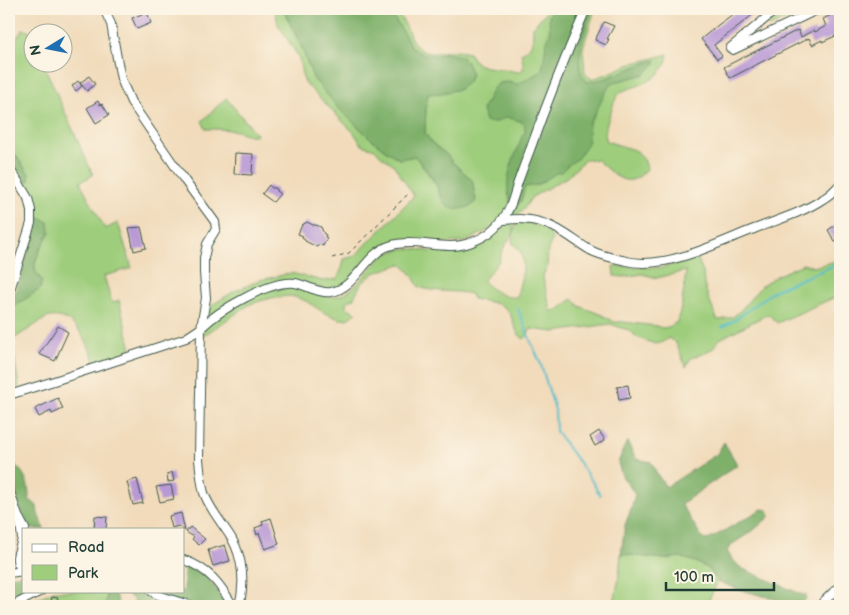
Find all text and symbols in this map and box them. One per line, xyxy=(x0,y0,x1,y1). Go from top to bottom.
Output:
north arrow xyxy=(22,22,72,72)
text: N xyxy=(26,44,45,57)
legend xyxy=(22,528,185,592)
text: Road xyxy=(68,538,104,557)
scale bar xyxy=(666,560,774,592)
text: Park xyxy=(68,564,99,583)
text: 100 m xyxy=(674,568,714,587)

